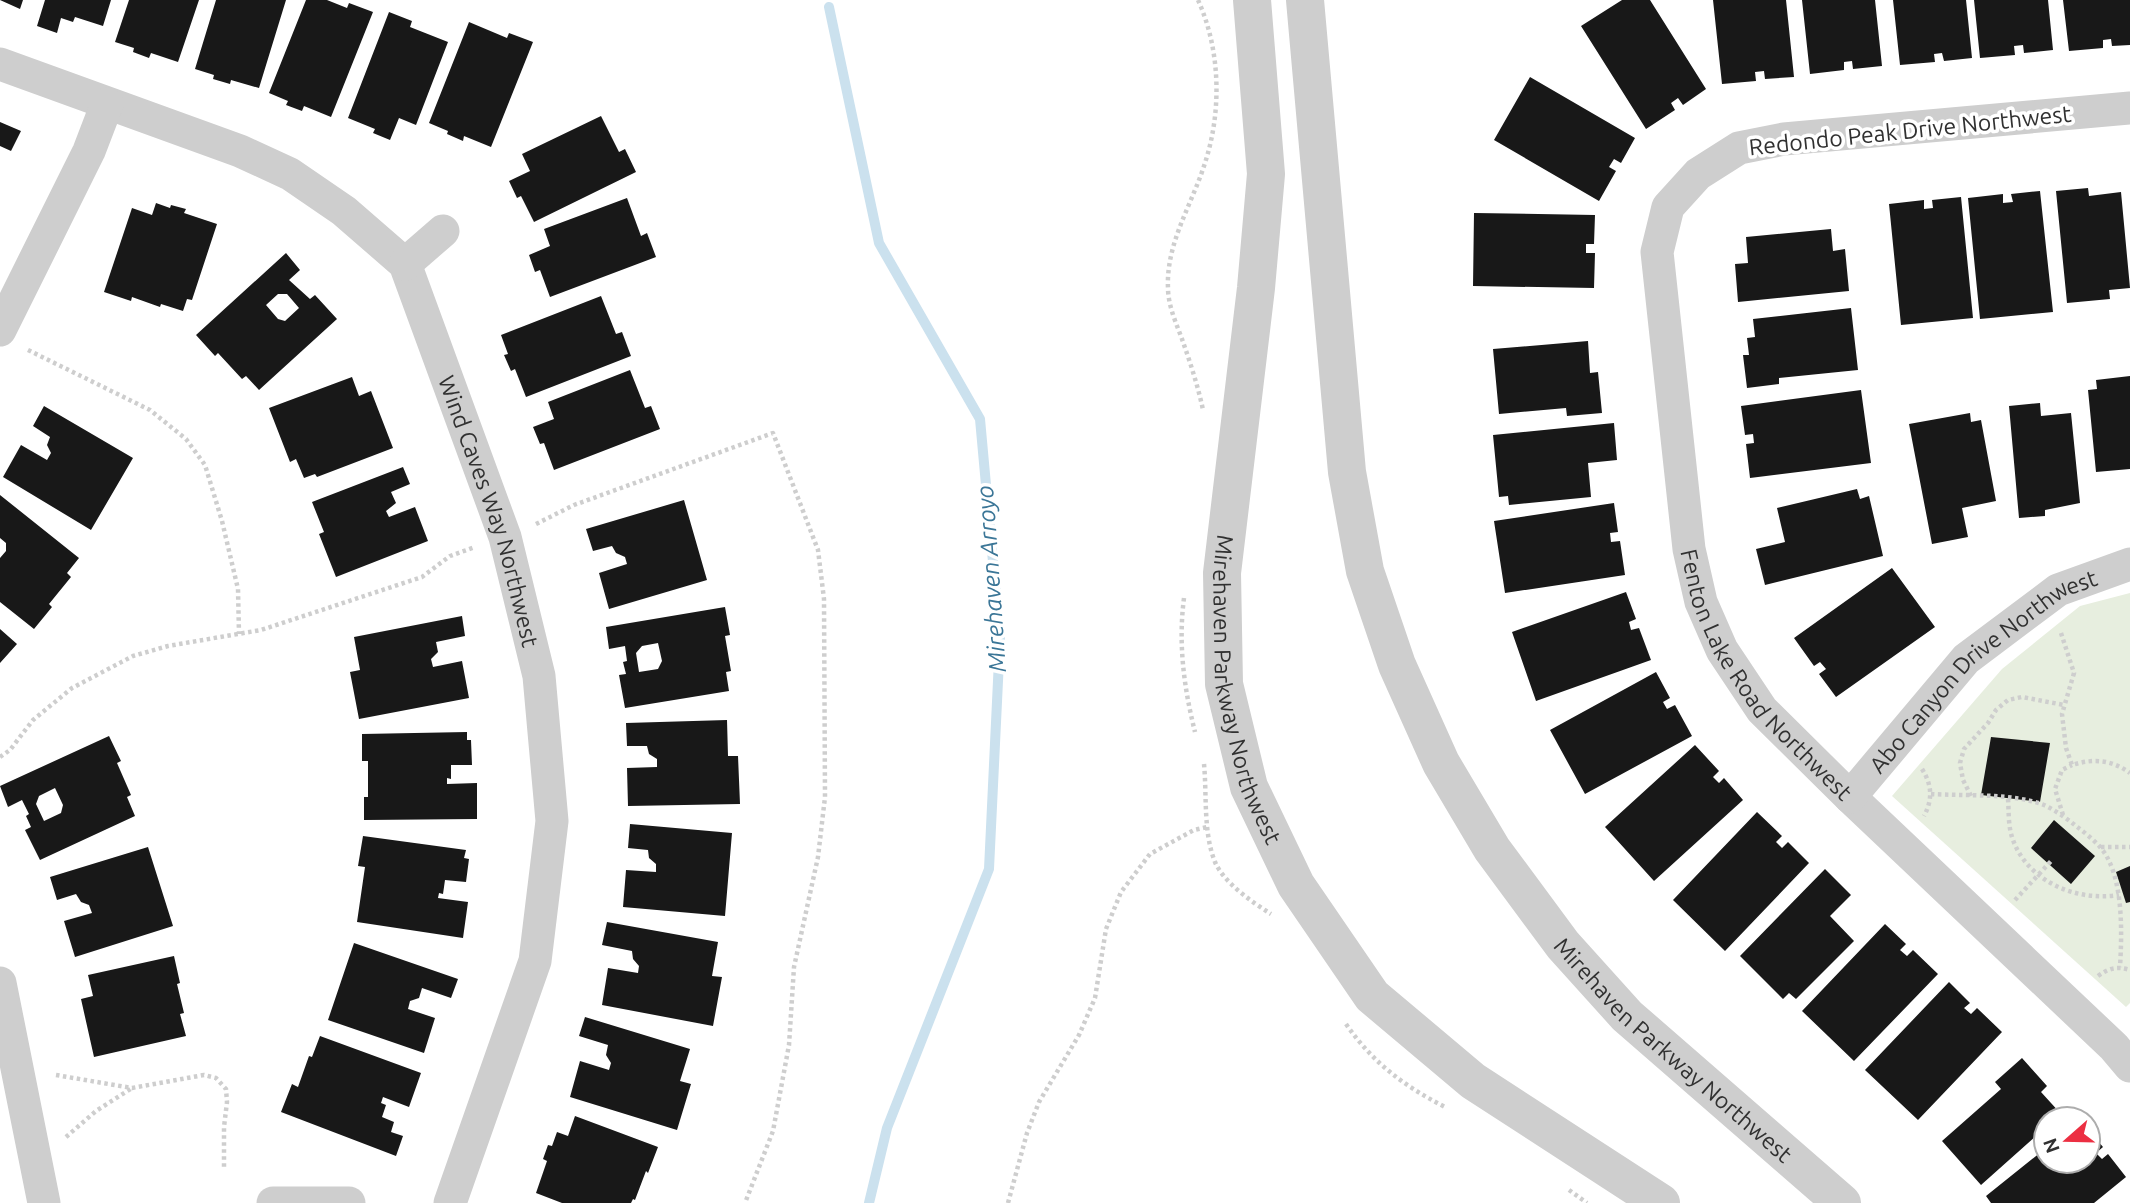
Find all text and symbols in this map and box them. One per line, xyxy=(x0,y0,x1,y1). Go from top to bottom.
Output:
street label: Redondo Peak Drive Northwest xyxy=(1748,101,2072,159)
street label: Wind Caves Way Northwest xyxy=(434,372,544,649)
water label: Mirehaven Arroyo xyxy=(971,485,1011,673)
street label: Mirehaven Parkway Northwest xyxy=(1209,534,1287,848)
street label: Fenton Lake Road Northwest xyxy=(1677,547,1857,805)
street label: Abo Canyon Drive Northwest xyxy=(1864,565,2100,777)
street label: Mirehaven Parkway Northwest xyxy=(1550,932,1797,1167)
north arrow xyxy=(2032,1105,2102,1175)
text: N xyxy=(2038,1135,2064,1156)

